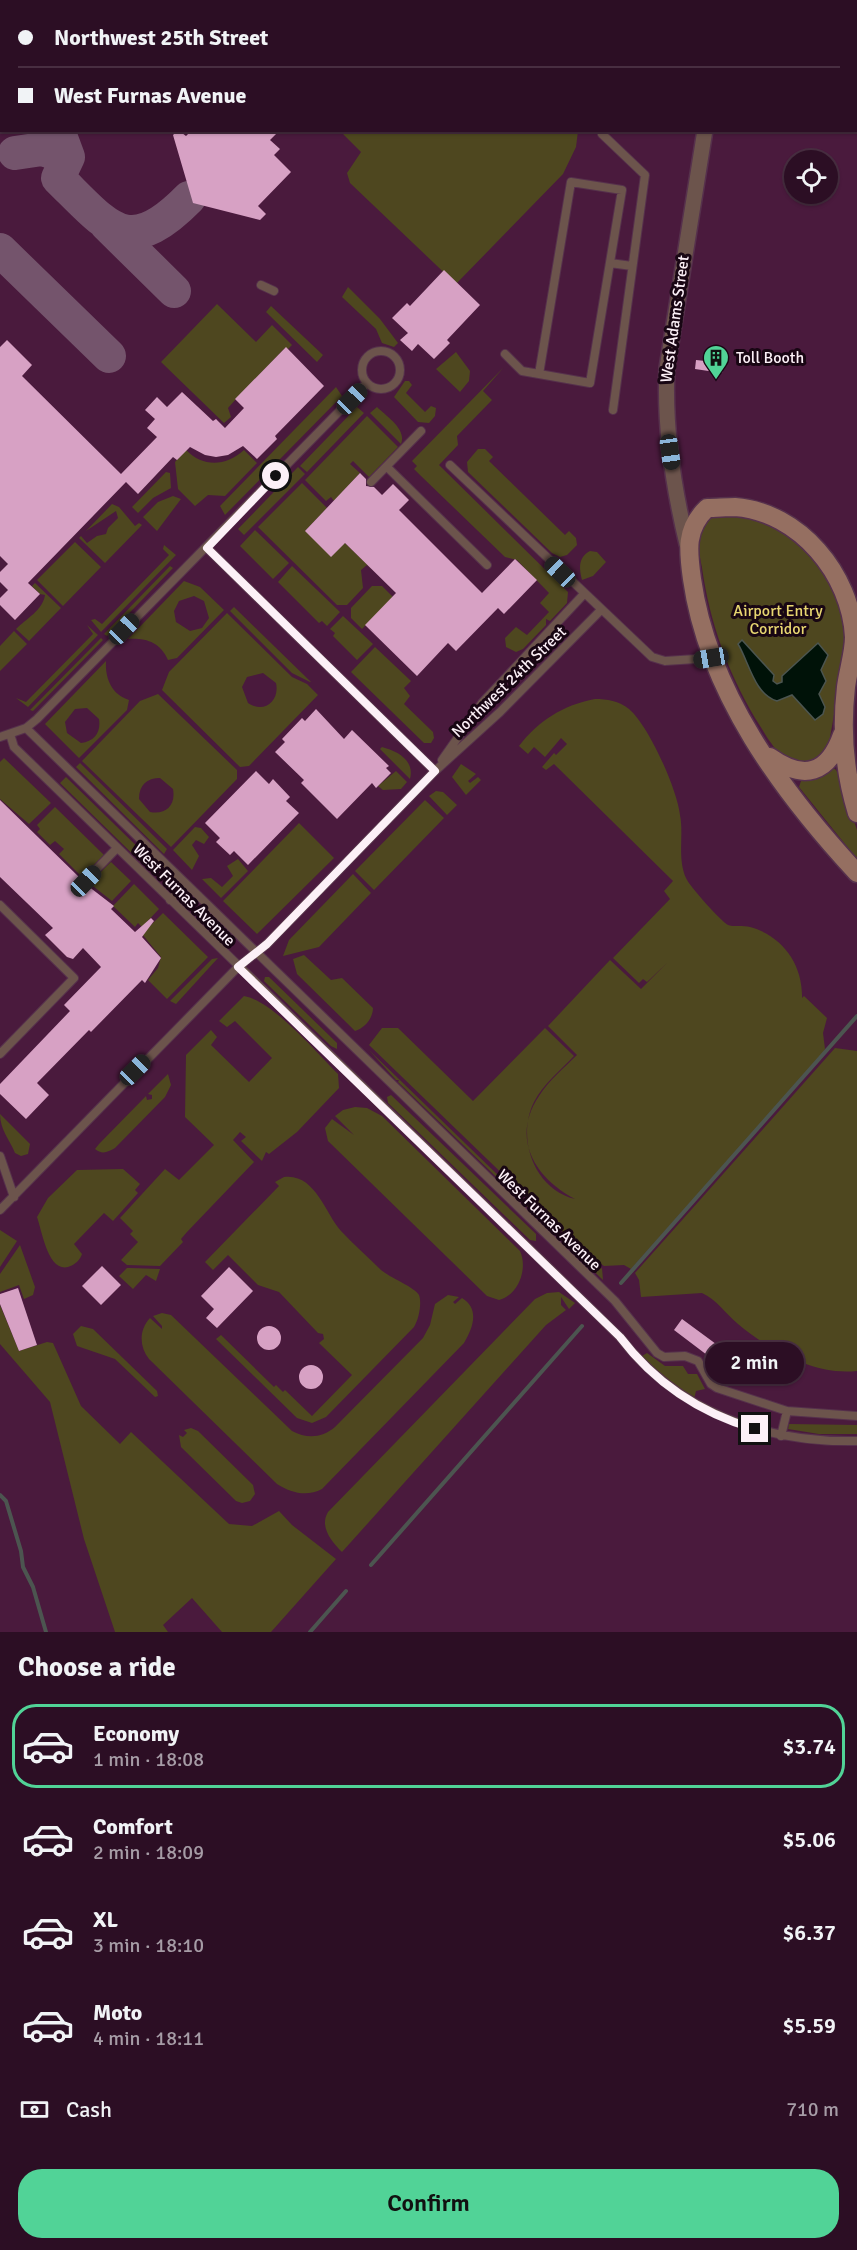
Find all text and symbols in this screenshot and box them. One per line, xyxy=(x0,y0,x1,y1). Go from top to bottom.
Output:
text: Northwest 25th Street xyxy=(54,24,268,51)
text: West Furnas Avenue xyxy=(54,82,246,109)
map controls xyxy=(784,150,838,204)
button: locate xyxy=(784,150,838,204)
street label: West Adams Street xyxy=(656,254,694,384)
building icon: Toll Booth xyxy=(701,343,731,381)
place label: Toll Booth xyxy=(736,348,804,368)
car xyxy=(333,380,371,418)
car xyxy=(659,433,681,471)
route start xyxy=(262,462,289,489)
car xyxy=(541,553,579,591)
park label: Airport Entry Corridor xyxy=(733,601,823,639)
car xyxy=(105,610,143,648)
street label: Northwest 24th Street xyxy=(447,622,571,742)
car xyxy=(692,646,730,670)
street label: West Furnas Avenue xyxy=(128,839,240,951)
car xyxy=(67,862,105,900)
car xyxy=(116,1051,154,1089)
street label: West Furnas Avenue xyxy=(493,1165,605,1275)
callout: 2 min xyxy=(706,1342,804,1384)
text: 2 min xyxy=(731,1350,778,1375)
route end xyxy=(741,1415,768,1442)
text: Choose a ride xyxy=(18,1651,176,1684)
icon: car xyxy=(21,1719,75,1773)
text: Economy xyxy=(93,1720,179,1747)
text: $3.74 xyxy=(782,1733,836,1760)
text: 1 min · 18:08 xyxy=(93,1747,204,1772)
icon: car xyxy=(21,1812,75,1866)
text: Comfort xyxy=(93,1813,173,1840)
text: $5.06 xyxy=(782,1826,836,1853)
text: 2 min · 18:09 xyxy=(93,1840,204,1865)
icon: car xyxy=(21,1905,75,1959)
text: XL xyxy=(93,1906,118,1933)
text: $6.37 xyxy=(782,1919,836,1946)
text: 3 min · 18:10 xyxy=(93,1933,204,1958)
icon: car xyxy=(21,1998,75,2052)
text: Moto xyxy=(93,1999,142,2026)
text: $5.59 xyxy=(782,2012,836,2039)
text: 4 min · 18:11 xyxy=(93,2026,204,2051)
icon: cash xyxy=(18,2093,51,2126)
text: Cash xyxy=(66,2096,112,2123)
text: 710 m xyxy=(786,2097,839,2122)
button: Confirm xyxy=(18,2169,839,2238)

